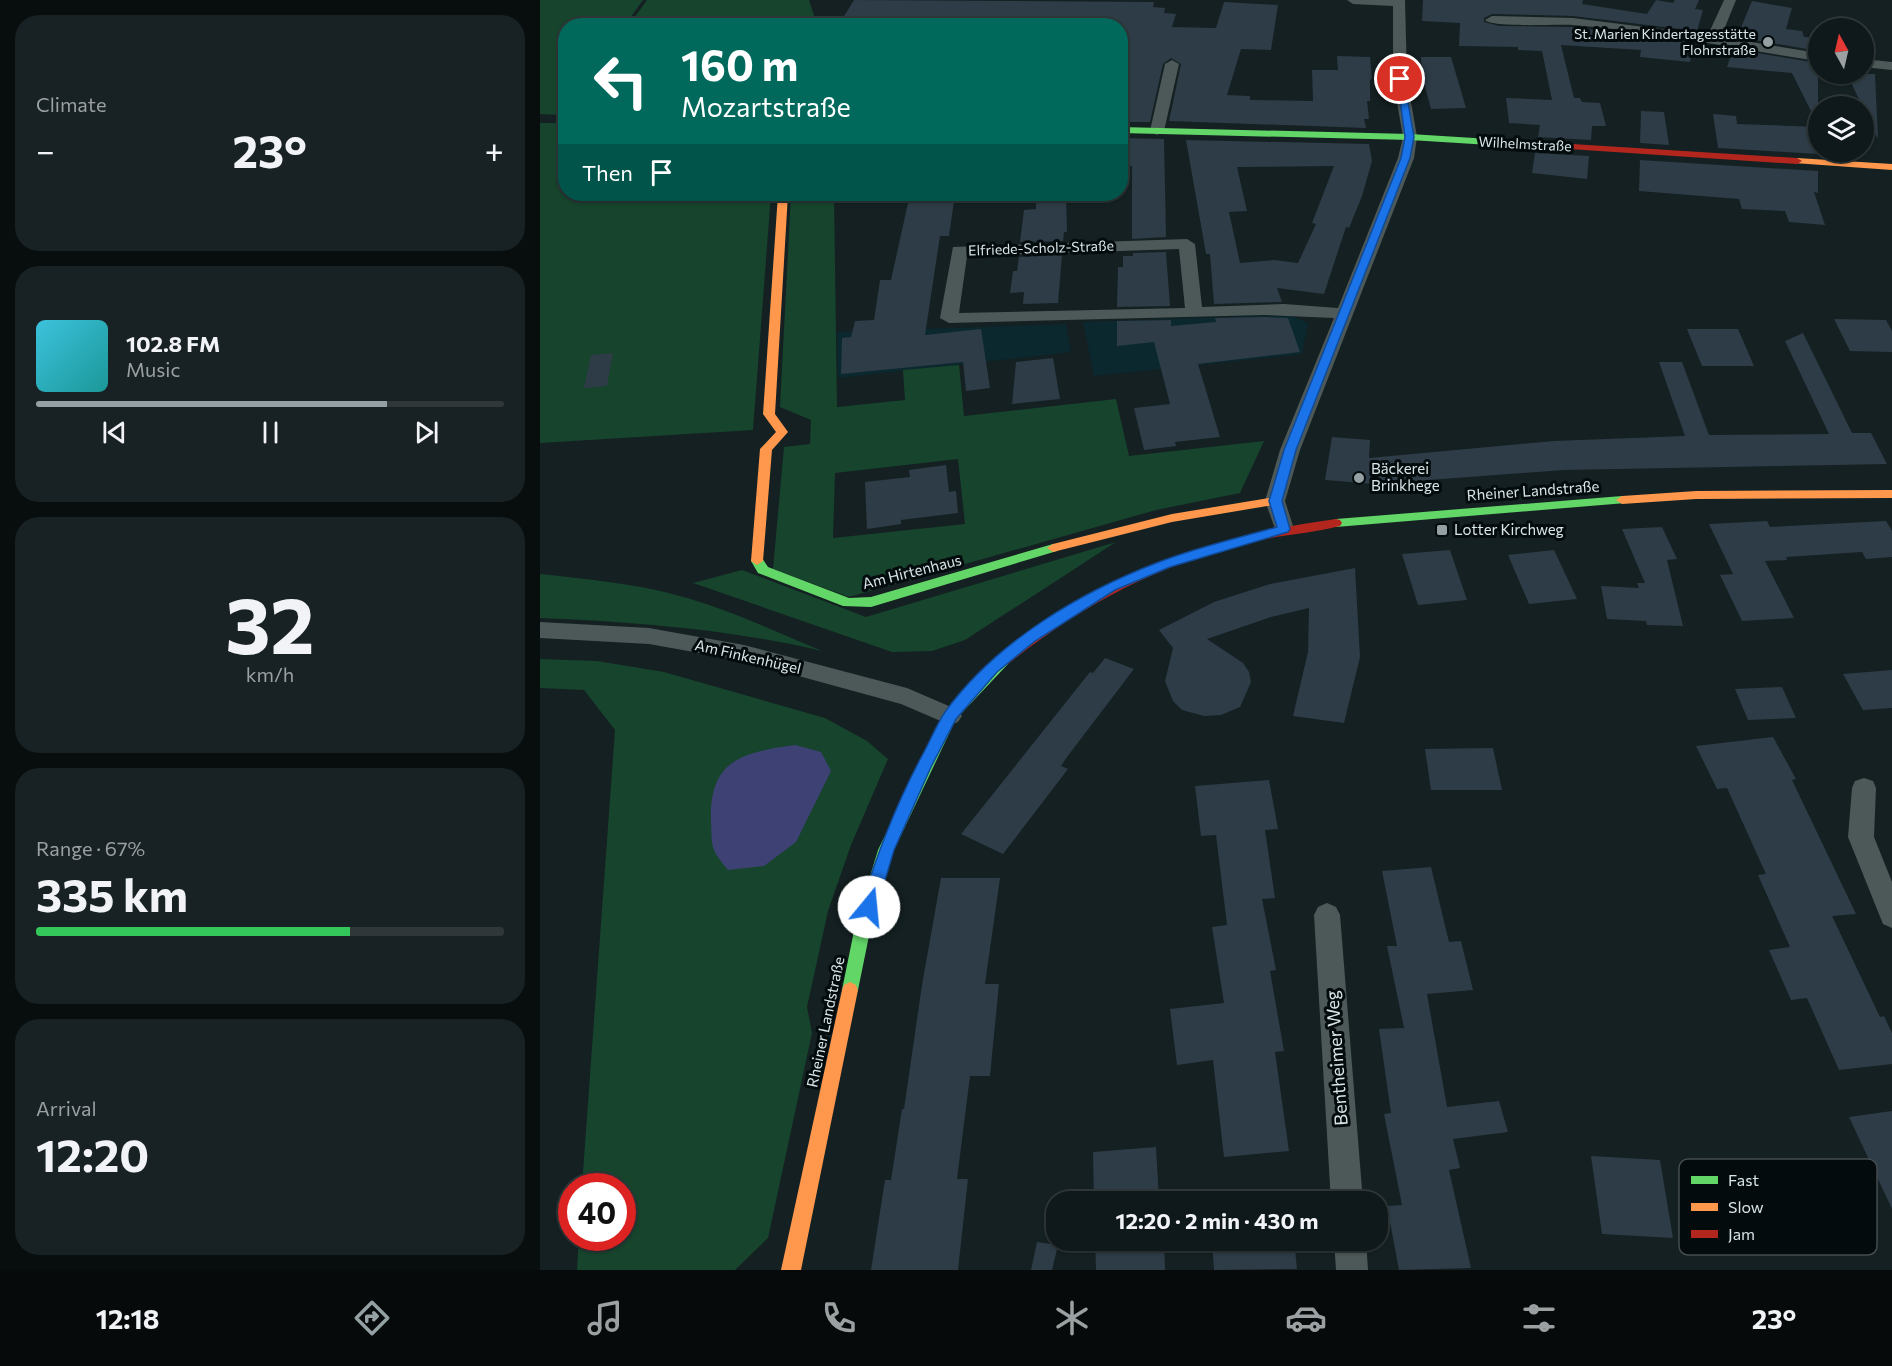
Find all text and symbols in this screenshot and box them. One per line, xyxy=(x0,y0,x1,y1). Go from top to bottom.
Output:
north arrow xyxy=(1808,18,1874,84)
map controls xyxy=(1808,18,1874,162)
place label: St. Marien Kindertagesstätte Flohrstraße xyxy=(1574,25,1756,58)
marker: St. Marien Kindertagesstätte Flohrstraße xyxy=(1761,35,1775,49)
text: 160 m xyxy=(681,38,799,90)
icon: left xyxy=(582,42,660,120)
pin xyxy=(1374,53,1425,104)
icon: arrive xyxy=(1383,62,1416,95)
text: Mozartstraße xyxy=(681,90,851,123)
text: Climate xyxy=(36,92,106,116)
button: layers xyxy=(1808,96,1874,162)
text: 23° xyxy=(233,122,307,177)
text: − xyxy=(36,129,55,170)
text: + xyxy=(485,129,504,170)
street label: Wilhelmstraße xyxy=(1478,133,1572,154)
icon: arrive xyxy=(645,156,678,189)
text: Then xyxy=(582,159,633,186)
street label: Elfriede-Scholz-Straße xyxy=(968,236,1114,259)
text: 102.8 FM xyxy=(126,330,220,357)
text: Music xyxy=(126,357,180,381)
icon: previous xyxy=(98,416,131,449)
icon: pause xyxy=(254,416,287,449)
icon: next xyxy=(410,416,443,449)
place label: Bäckerei Brinkhege xyxy=(1371,459,1440,494)
marker: Bäckerei Brinkhege xyxy=(1352,471,1366,485)
street label: Rheiner Landstraße xyxy=(1466,476,1600,504)
place label: Lotter Kirchweg xyxy=(1454,520,1564,538)
marker: Lotter Kirchweg xyxy=(1435,523,1449,537)
street label: Am Hirtenhaus xyxy=(860,550,963,592)
text: 32 xyxy=(225,575,315,670)
street label: Am Finkenhügel xyxy=(693,635,803,677)
text: km/h xyxy=(246,662,294,686)
text: Range · 67% xyxy=(36,836,145,860)
text: 335 km xyxy=(36,866,188,921)
position arrow xyxy=(837,875,901,939)
street label: Rheiner Landstraße xyxy=(802,955,848,1089)
street label: Bentheimer Weg xyxy=(1320,990,1352,1126)
text: Arrival xyxy=(36,1096,97,1120)
text: 12:20 xyxy=(36,1126,149,1181)
legend xyxy=(1679,1159,1877,1255)
text: Fast xyxy=(1728,1170,1759,1189)
speed limit sign: 40 xyxy=(558,1173,636,1251)
text: Slow xyxy=(1728,1197,1764,1216)
text: 12:20 · 2 min · 430 m xyxy=(1116,1207,1318,1234)
text: Jam xyxy=(1728,1224,1755,1243)
icon: directions xyxy=(351,1297,393,1339)
icon: music xyxy=(584,1297,626,1339)
icon: phone xyxy=(818,1297,860,1339)
icon: climate xyxy=(1051,1297,1093,1339)
icon: car xyxy=(1285,1297,1327,1339)
icon: filters xyxy=(1518,1297,1560,1339)
text: 12:18 xyxy=(96,1302,159,1335)
text: 23° xyxy=(1752,1302,1796,1335)

